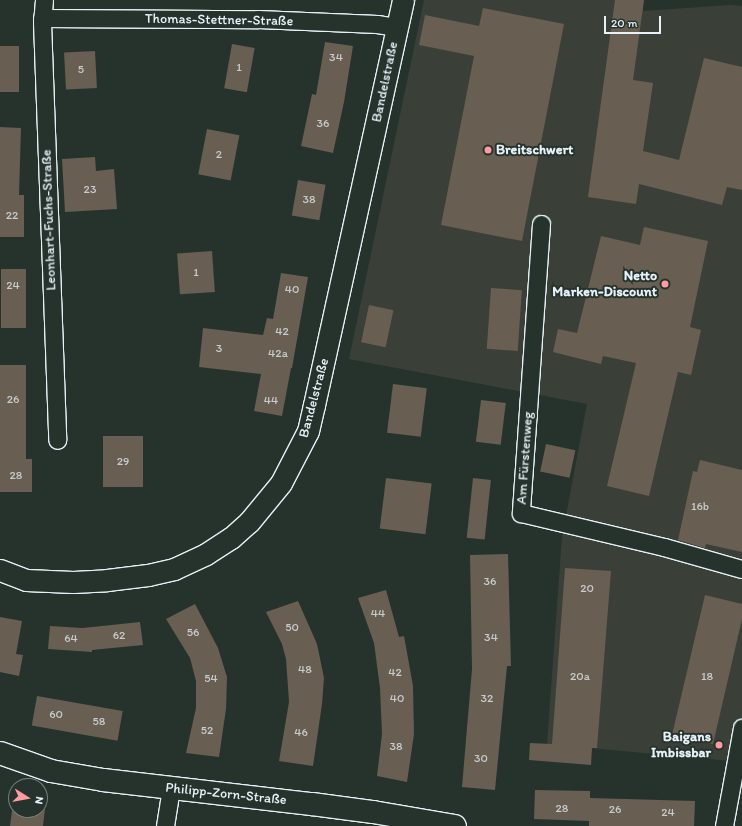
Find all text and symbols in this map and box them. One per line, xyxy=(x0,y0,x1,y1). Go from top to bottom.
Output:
scale bar xyxy=(606,8,663,34)
street label: Thomas-Stettner-Straße xyxy=(145,10,293,30)
text: 20 m xyxy=(611,16,638,30)
street label: Bandelstraße xyxy=(368,40,402,124)
house number: 34 xyxy=(329,51,343,65)
house number: 1 xyxy=(236,61,242,75)
house number: 5 xyxy=(78,63,84,77)
house number: 36 xyxy=(317,117,329,131)
place label: Breitschwert xyxy=(496,142,573,158)
marker: Breitschwert xyxy=(483,145,493,155)
house number: 2 xyxy=(216,148,222,162)
street label: Leonhart-Fuchs-Straße xyxy=(38,149,60,291)
house number: 23 xyxy=(84,183,96,197)
house number: 38 xyxy=(302,193,316,207)
house number: 22 xyxy=(6,209,18,223)
house number: 1 xyxy=(193,266,199,280)
place label: Netto Marken-Discount xyxy=(552,268,657,300)
house number: 24 xyxy=(6,279,20,293)
marker: Netto Marken-Discount xyxy=(660,279,670,289)
house number: 40 xyxy=(285,283,299,297)
house number: 42 xyxy=(275,325,289,339)
house number: 3 xyxy=(216,342,222,356)
house number: 42a xyxy=(268,347,288,361)
street label: Bandelstraße xyxy=(295,356,333,440)
house number: 26 xyxy=(7,393,19,407)
house number: 44 xyxy=(264,394,278,408)
street label: Am Fürstenweg xyxy=(513,411,537,505)
house number: 29 xyxy=(117,455,129,469)
house number: 28 xyxy=(10,469,22,483)
house number: 16b xyxy=(691,500,709,514)
house number: 36 xyxy=(484,575,496,589)
house number: 20 xyxy=(580,582,594,596)
house number: 44 xyxy=(371,607,385,621)
house number: 50 xyxy=(285,621,299,635)
house number: 56 xyxy=(187,626,199,640)
house number: 62 xyxy=(113,629,125,643)
house number: 34 xyxy=(484,631,498,645)
house number: 64 xyxy=(64,632,78,646)
house number: 48 xyxy=(298,663,312,677)
house number: 42 xyxy=(388,666,402,680)
house number: 20a xyxy=(570,670,590,684)
house number: 18 xyxy=(701,670,713,684)
house number: 54 xyxy=(204,672,218,686)
house number: 40 xyxy=(390,692,404,706)
house number: 32 xyxy=(481,692,493,706)
house number: 60 xyxy=(49,708,63,722)
house number: 58 xyxy=(93,715,105,729)
house number: 52 xyxy=(201,724,213,738)
house number: 46 xyxy=(294,726,308,740)
place label: Baigans Imbissbar xyxy=(651,729,711,762)
house number: 38 xyxy=(389,740,403,754)
marker: Baigans Imbissbar xyxy=(714,740,724,750)
house number: 30 xyxy=(474,752,488,766)
north arrow xyxy=(8,778,48,818)
street label: Philipp-Zorn-Straße xyxy=(164,779,288,809)
text: N xyxy=(32,795,46,805)
house number: 28 xyxy=(556,802,568,816)
house number: 26 xyxy=(609,803,621,817)
house number: 24 xyxy=(661,806,675,820)

